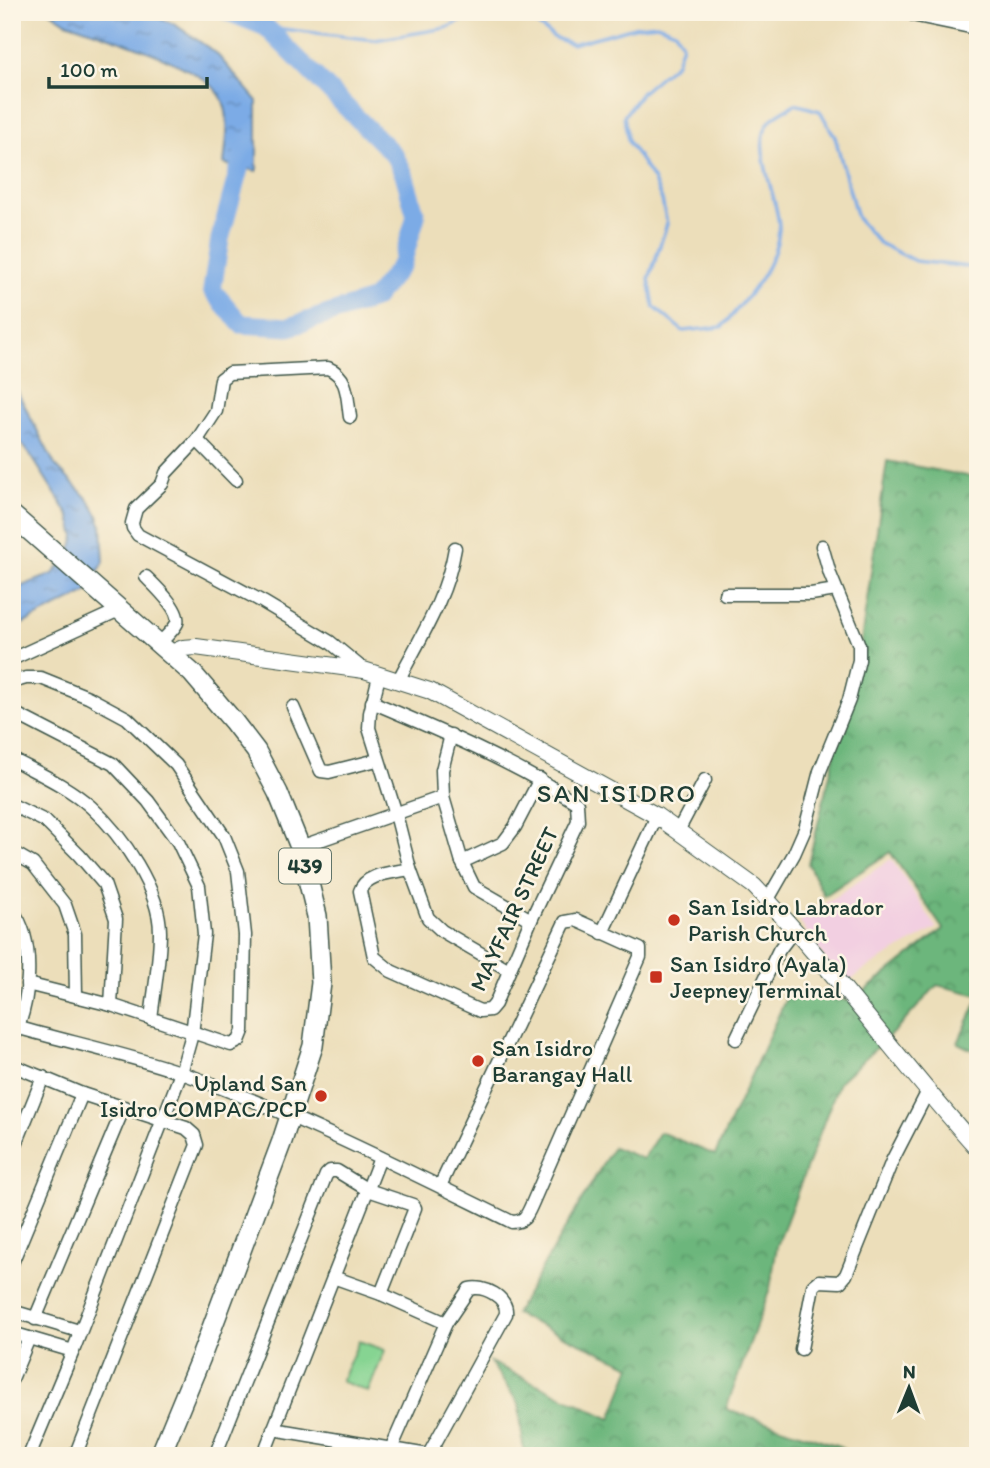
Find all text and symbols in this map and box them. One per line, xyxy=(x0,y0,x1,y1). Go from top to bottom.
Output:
scale bar xyxy=(49,46,206,90)
text: 100 m xyxy=(60,57,118,82)
district label: SAN ISIDRO xyxy=(537,777,697,809)
street label: MAYFAIR STREET xyxy=(464,822,564,996)
road number: 439 xyxy=(279,848,331,884)
place label: San Isidro Labrador Parish Church xyxy=(688,893,884,947)
marker: San Isidro Labrador Parish Church xyxy=(666,912,682,928)
place label: San Isidro (Ayala) Jeepney Terminal xyxy=(670,950,847,1004)
marker: San Isidro (Ayala) Jeepney Terminal xyxy=(648,969,664,985)
place label: San Isidro Barangay Hall xyxy=(492,1034,633,1088)
marker: San Isidro Barangay Hall xyxy=(470,1053,486,1069)
place label: Upland San Isidro COMPAC/PCP xyxy=(100,1069,307,1123)
marker: Upland San Isidro COMPAC/PCP xyxy=(313,1088,329,1104)
north arrow xyxy=(874,1352,944,1422)
text: N xyxy=(903,1360,916,1383)

